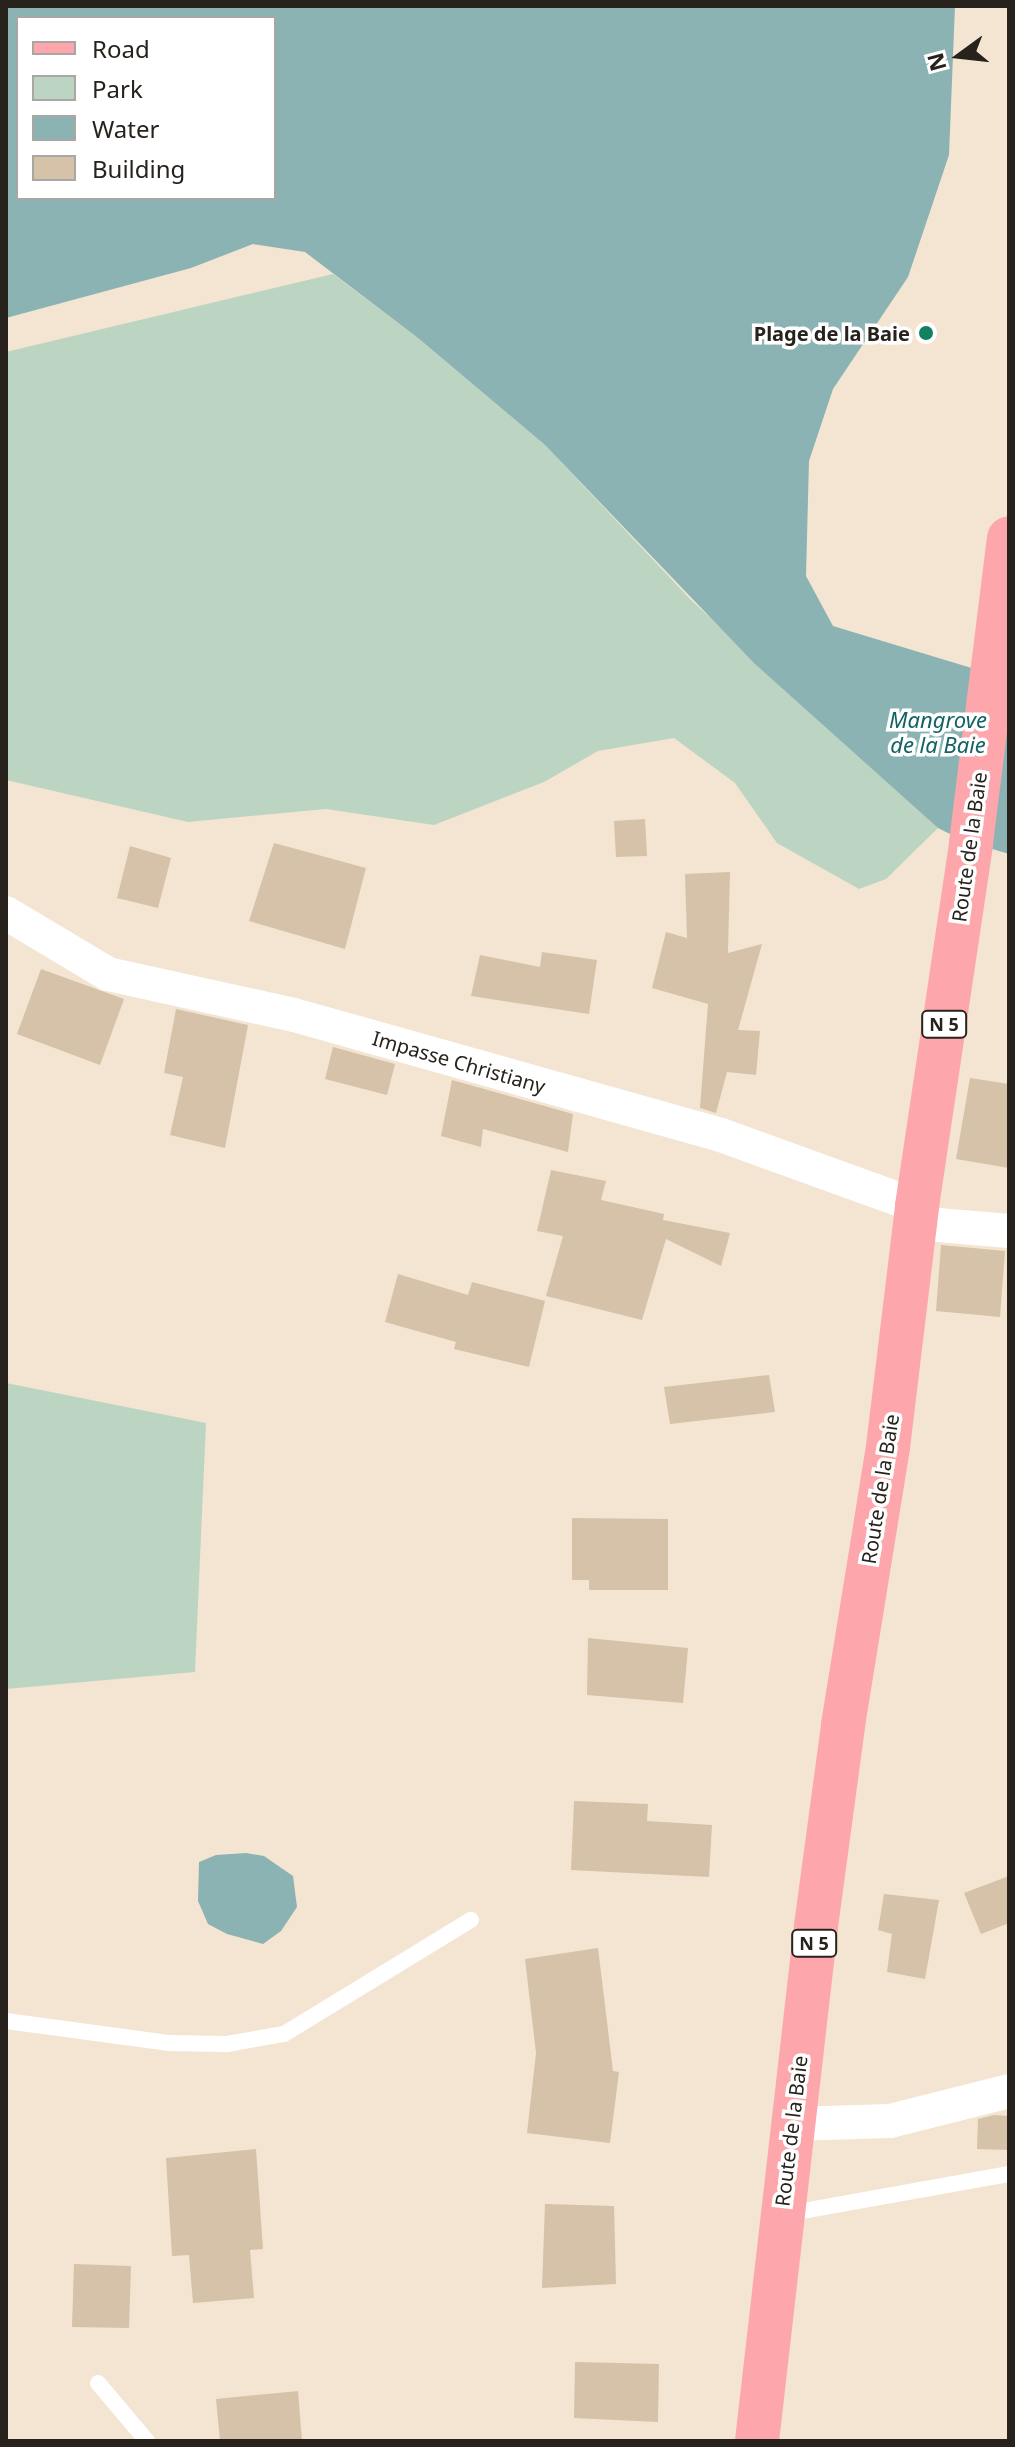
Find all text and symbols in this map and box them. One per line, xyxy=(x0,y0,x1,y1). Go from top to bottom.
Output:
legend xyxy=(16,16,276,200)
north arrow xyxy=(919,16,999,96)
text: Road xyxy=(92,32,150,65)
text: N xyxy=(919,50,953,75)
text: Park xyxy=(92,72,143,105)
text: Water xyxy=(92,112,159,145)
text: Building xyxy=(92,152,185,185)
place label: Plage de la Baie xyxy=(754,321,910,345)
marker: Plage de la Baie xyxy=(917,324,935,342)
water label: Mangrove de la Baie xyxy=(889,706,987,758)
street label: Route de la Baie xyxy=(947,770,991,924)
road number: N 5 xyxy=(920,1010,968,1038)
street label: Impasse Christiany xyxy=(370,1026,548,1098)
street label: Route de la Baie xyxy=(856,1412,904,1566)
road number: N 5 xyxy=(790,1929,838,1957)
street label: Route de la Baie xyxy=(770,2054,812,2208)

